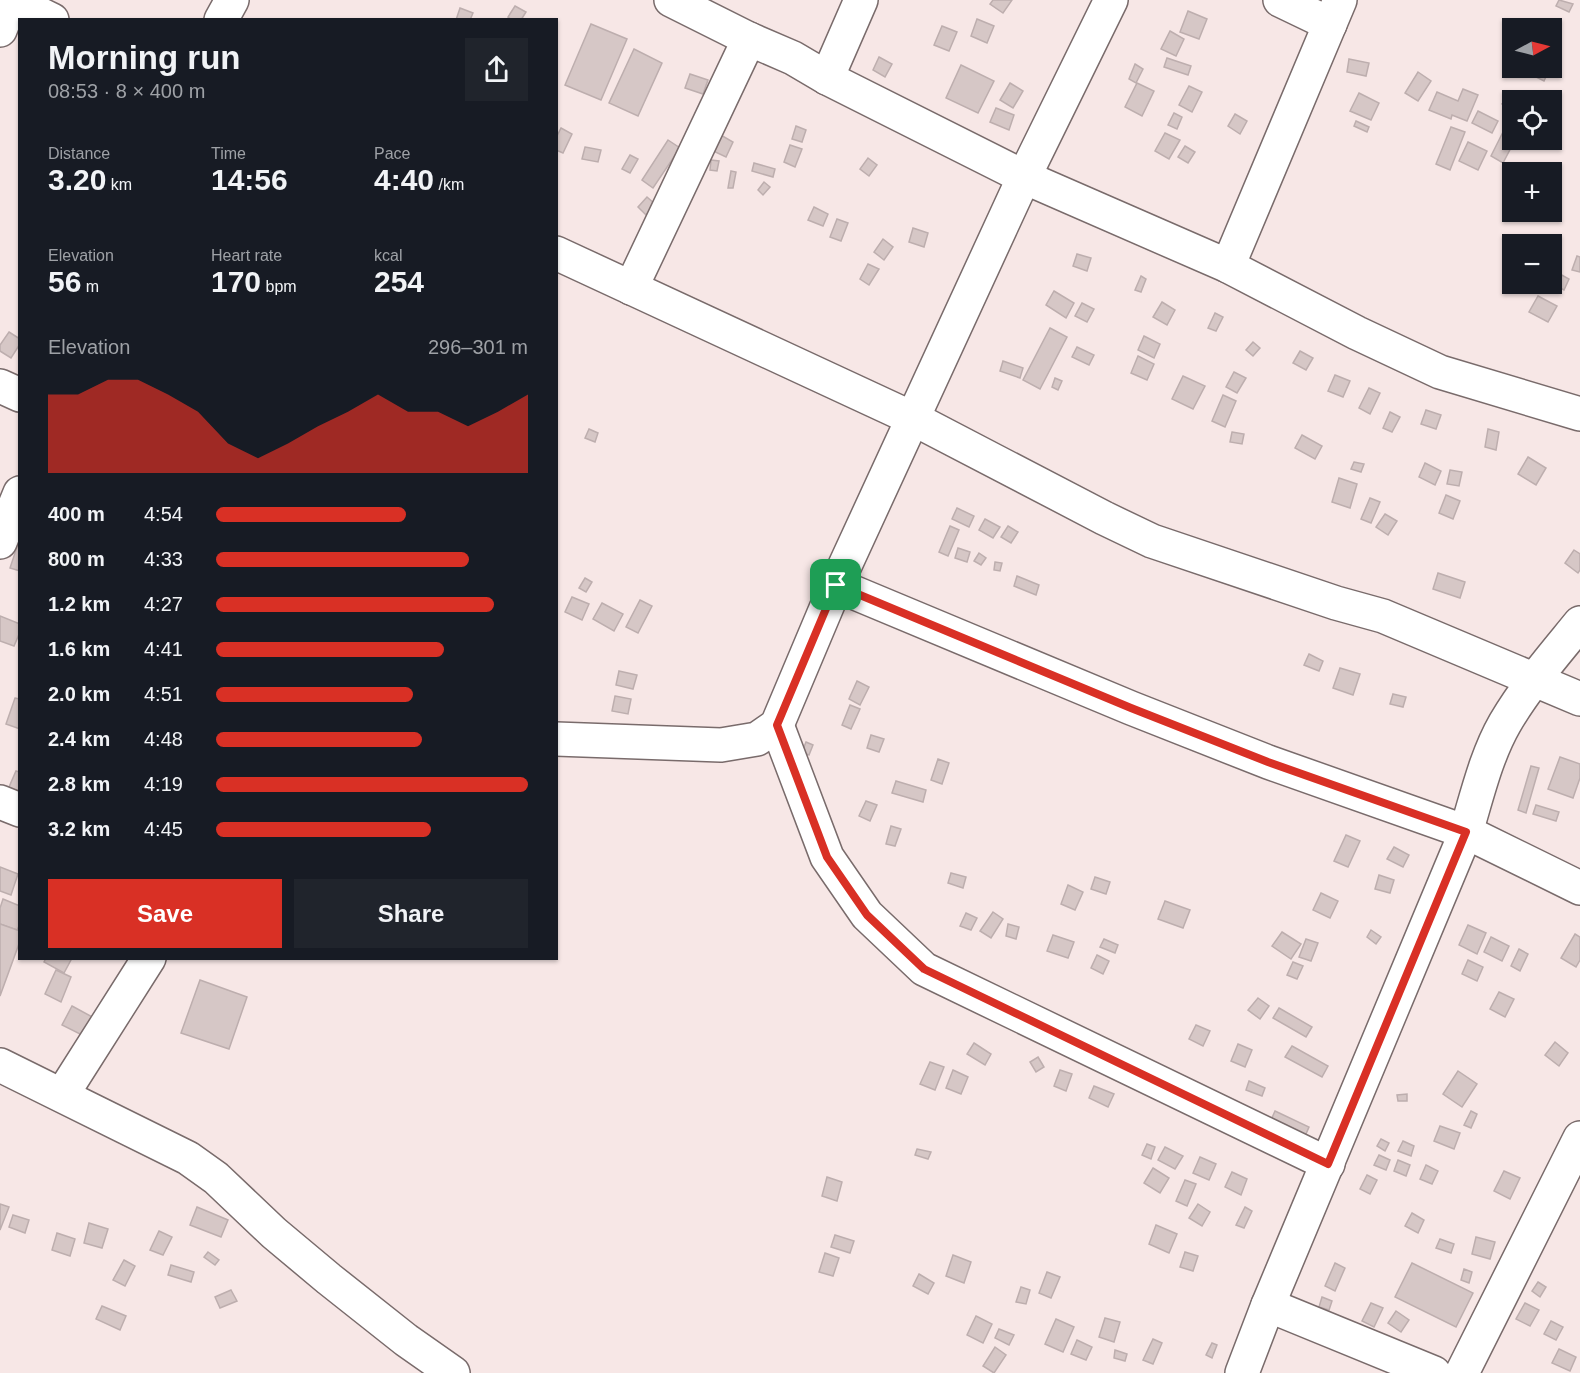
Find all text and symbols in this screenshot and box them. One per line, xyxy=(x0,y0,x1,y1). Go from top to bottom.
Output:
north arrow xyxy=(1502,18,1562,78)
map controls xyxy=(1502,18,1562,294)
button: share xyxy=(465,38,528,101)
text: Morning run xyxy=(48,39,240,76)
text: 08:53 · 8 × 400 m xyxy=(48,80,205,102)
button: locate xyxy=(1502,90,1562,150)
text: Distance xyxy=(48,145,110,162)
text: Time xyxy=(211,145,246,162)
text: Pace xyxy=(374,145,410,162)
button: + xyxy=(1502,162,1562,222)
text: 3.20 xyxy=(48,163,106,196)
text: 14:56 xyxy=(211,163,288,196)
text: 4:40 xyxy=(374,163,434,196)
text: km xyxy=(106,176,132,193)
text: /km xyxy=(434,176,464,193)
button: − xyxy=(1502,234,1562,294)
text: Elevation xyxy=(48,247,114,264)
text: Heart rate xyxy=(211,247,282,264)
text: kcal xyxy=(374,247,402,264)
text: 56 xyxy=(48,265,81,298)
text: 170 xyxy=(211,265,261,298)
text: 254 xyxy=(374,265,424,298)
text: m xyxy=(81,278,99,295)
text: bpm xyxy=(261,278,297,295)
text: Elevation xyxy=(48,336,130,358)
text: 296–301 m xyxy=(428,336,528,358)
text: 400 m xyxy=(48,503,105,525)
text: 4:54 xyxy=(144,503,183,525)
text: 800 m xyxy=(48,548,105,570)
text: 4:33 xyxy=(144,548,183,570)
pin xyxy=(810,559,861,610)
icon: arrive xyxy=(819,568,852,601)
text: 1.2 km xyxy=(48,593,110,615)
text: 4:27 xyxy=(144,593,183,615)
text: 1.6 km xyxy=(48,638,110,660)
text: 4:41 xyxy=(144,638,183,660)
text: 2.0 km xyxy=(48,683,110,705)
text: 4:51 xyxy=(144,683,183,705)
text: 2.4 km xyxy=(48,728,110,750)
text: 4:48 xyxy=(144,728,183,750)
text: 2.8 km xyxy=(48,773,110,795)
text: 4:19 xyxy=(144,773,183,795)
text: 3.2 km xyxy=(48,818,110,840)
text: 4:45 xyxy=(144,818,183,840)
button: Save xyxy=(48,879,282,948)
button: Share xyxy=(294,879,528,948)

